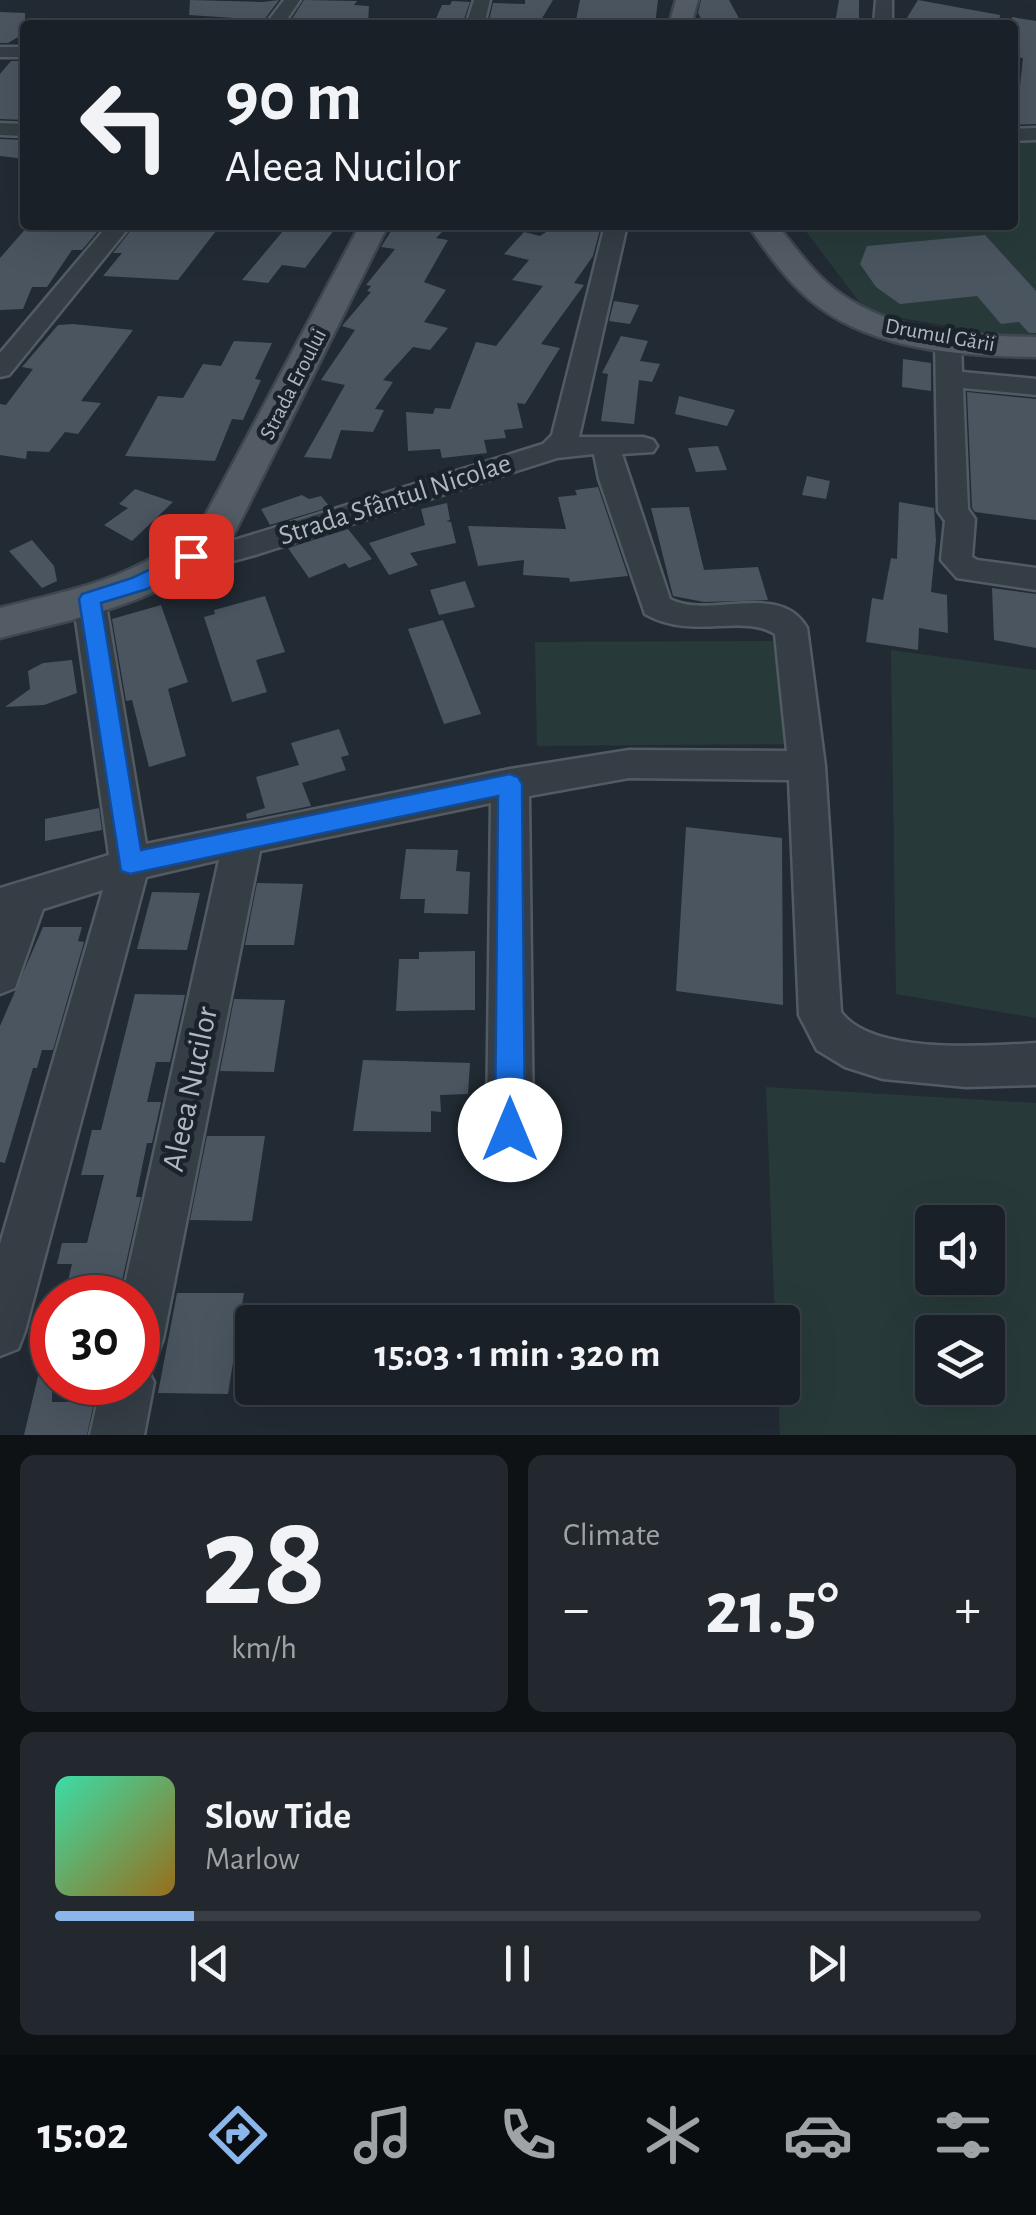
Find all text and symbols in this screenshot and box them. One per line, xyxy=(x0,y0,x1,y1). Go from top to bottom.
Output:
icon: left xyxy=(60,60,190,190)
text: 90 m xyxy=(225,63,362,133)
text: Aleea Nucilor xyxy=(225,145,461,190)
street label: Drumul Gării xyxy=(883,315,997,355)
street label: Strada Eroului xyxy=(256,325,330,443)
street label: Strada Sfântul Nicolae xyxy=(275,449,515,551)
pin xyxy=(149,514,234,599)
icon: arrive xyxy=(164,529,219,584)
street label: Aleea Nucilor xyxy=(157,1003,223,1174)
position arrow xyxy=(458,1078,562,1182)
map controls xyxy=(915,1205,1005,1405)
button: sound xyxy=(915,1205,1005,1295)
speed limit sign: 30 xyxy=(30,1275,160,1405)
button: layers xyxy=(915,1315,1005,1405)
text: 15:03 · 1 min · 320 m xyxy=(375,1336,660,1374)
text: 28 xyxy=(201,1499,327,1629)
text: Climate xyxy=(563,1519,660,1551)
text: 21.5° xyxy=(705,1572,839,1647)
text: − xyxy=(563,1582,589,1637)
text: + xyxy=(955,1582,981,1637)
text: km/h xyxy=(231,1632,297,1664)
text: Slow Tide xyxy=(205,1798,351,1836)
text: Marlow xyxy=(205,1843,300,1875)
icon: previous xyxy=(182,1936,237,1991)
icon: pause xyxy=(490,1936,545,1991)
icon: next xyxy=(799,1936,854,1991)
icon: directions xyxy=(203,2100,273,2170)
icon: music xyxy=(348,2100,418,2170)
icon: phone xyxy=(493,2100,563,2170)
icon: climate xyxy=(638,2100,708,2170)
icon: car xyxy=(783,2100,853,2170)
icon: filters xyxy=(928,2100,998,2170)
text: 15:02 xyxy=(38,2112,128,2157)

